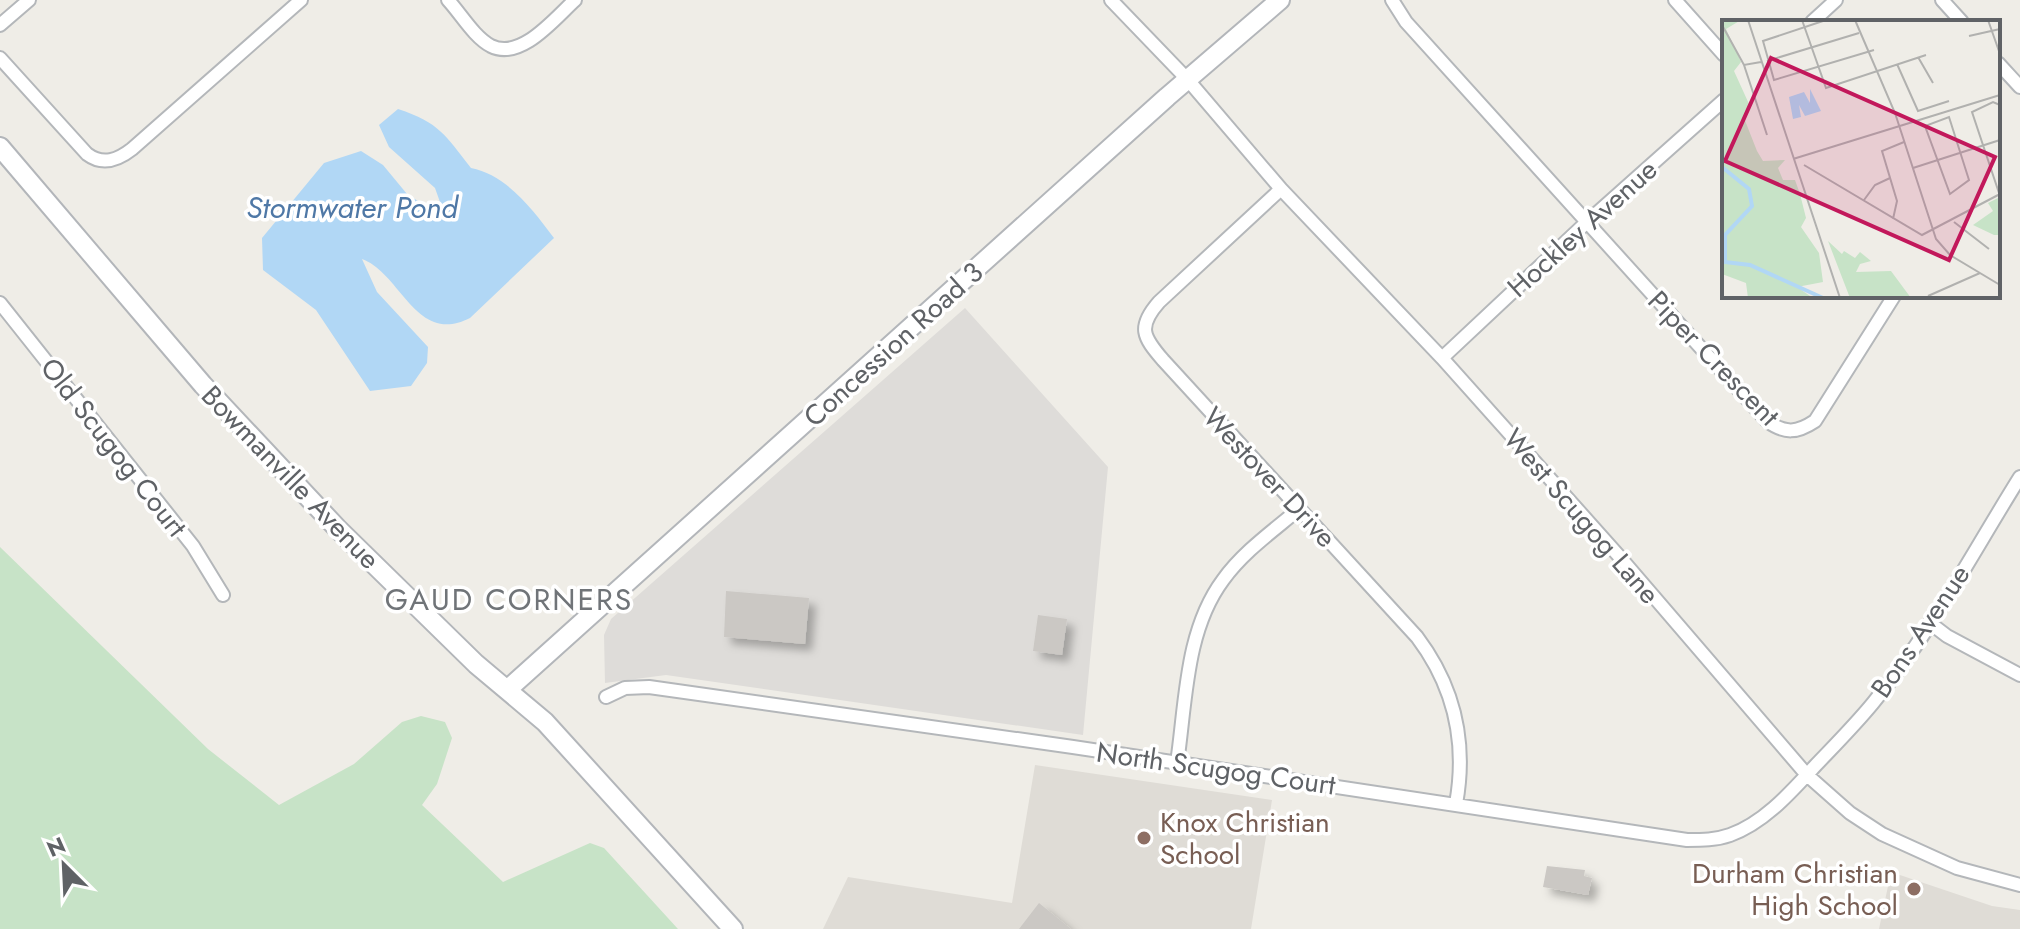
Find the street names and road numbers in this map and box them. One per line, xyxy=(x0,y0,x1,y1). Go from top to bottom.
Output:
street label: Hockley Avenue xyxy=(1498,150,1666,307)
street label: Concession Road 3 xyxy=(794,252,992,436)
street label: Piper Crescent xyxy=(1638,281,1789,435)
street label: Old Scugog Court xyxy=(31,349,197,546)
street label: Bowmanville Avenue xyxy=(192,376,389,579)
street label: Westover Drive xyxy=(1193,398,1346,557)
street label: West Scugog Lane xyxy=(1494,420,1669,613)
street label: Bons Avenue xyxy=(1861,557,1980,706)
street label: North Scugog Court xyxy=(1094,731,1338,806)

